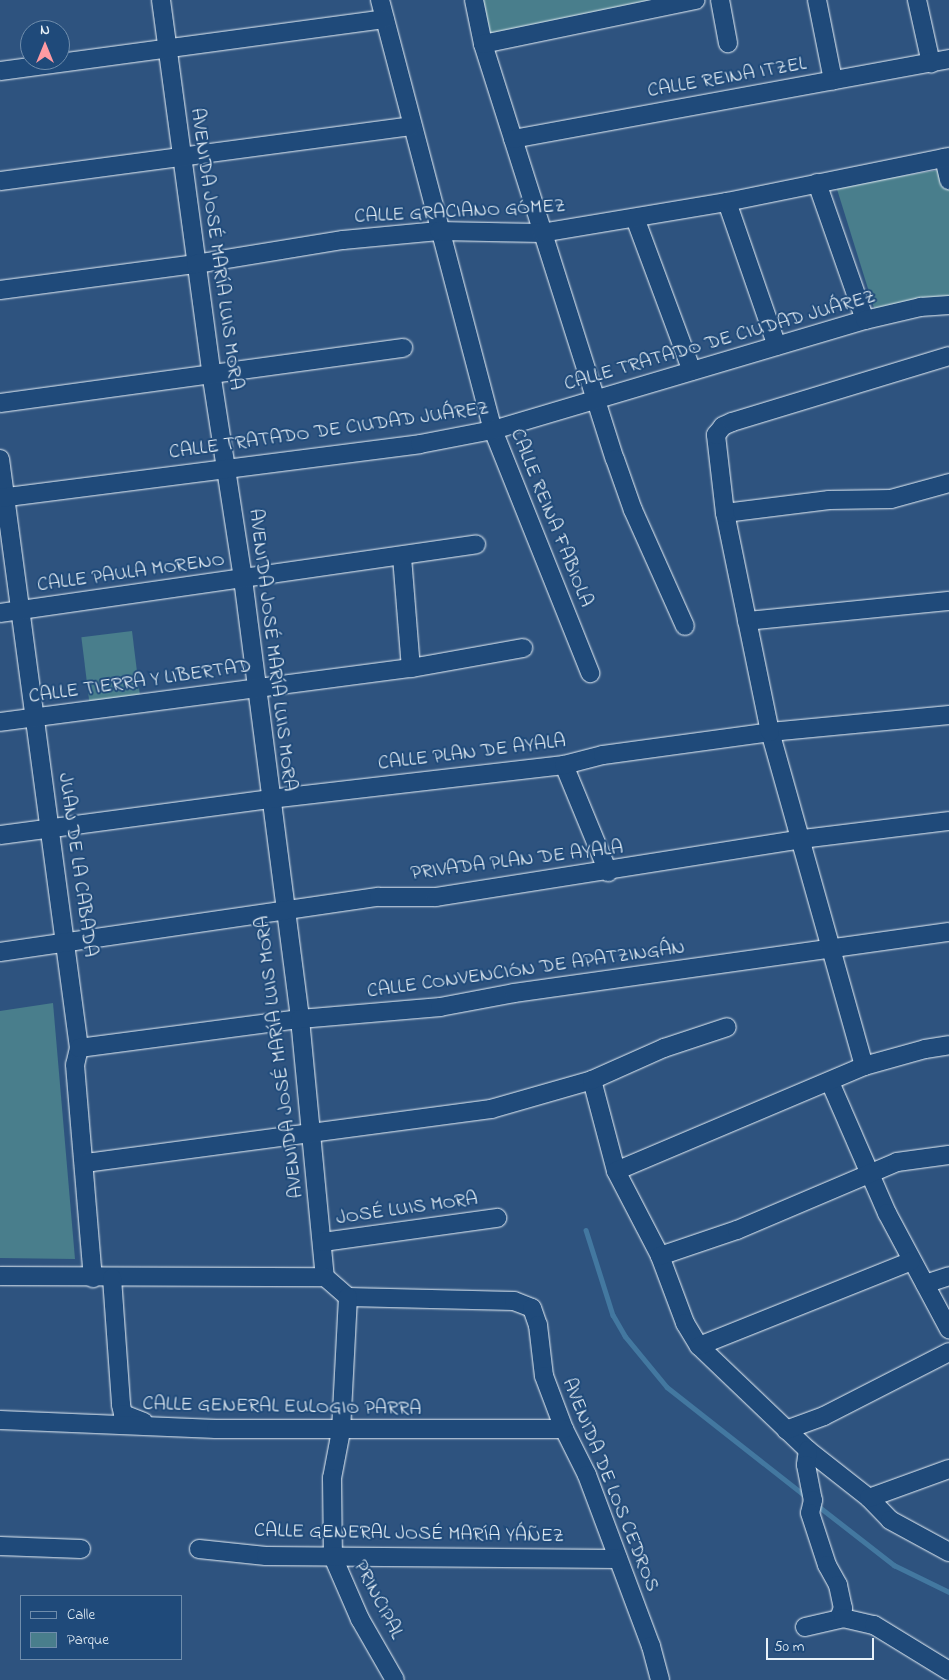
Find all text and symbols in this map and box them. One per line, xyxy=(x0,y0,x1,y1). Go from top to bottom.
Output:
north arrow xyxy=(20,20,70,70)
text: N xyxy=(40,20,50,41)
street label: CALLE REINA ITZEL xyxy=(646,52,808,104)
street label: AVENIDA JOSÉ MARÍA LUIS MORA xyxy=(184,106,248,392)
street label: CALLE GRACIANO GÓMEZ xyxy=(354,194,566,230)
street label: CALLE TRATADO DE CIUDAD JUÁREZ xyxy=(562,285,878,397)
street label: CALLE TRATADO DE CIUDAD JUÁREZ xyxy=(168,397,490,465)
street label: CALLE REINA FABIOLA xyxy=(504,425,598,611)
street label: AVENIDA JOSÉ MARÍA LUIS MORA xyxy=(243,507,301,793)
street label: CALLE PAULA MORENO xyxy=(36,548,226,598)
street label: CALLE TIERRA Y LIBERTAD xyxy=(27,655,253,709)
street label: CALLE PLAN DE AYALA xyxy=(377,730,567,776)
street label: JUAN DE LA CABADA xyxy=(52,771,102,959)
street label: PRIVADA PLAN DE AYALA xyxy=(409,836,625,886)
street label: AVENIDA JOSÉ MARÍA LUIS MORA xyxy=(251,914,309,1200)
street label: CALLE CONVENCIÓN DE APATZINGÁN xyxy=(366,936,686,1004)
street label: JOSÉ LUIS MORA xyxy=(335,1187,479,1231)
street label: AVENIDA DE LOS CEDROS xyxy=(556,1375,664,1595)
street label: CALLE GENERAL EULOGIO PARRA xyxy=(142,1393,422,1421)
street label: CALLE GENERAL JOSÉ MARÍA YÁÑEZ xyxy=(254,1519,564,1549)
street label: PRINCIPAL xyxy=(348,1556,408,1644)
legend xyxy=(20,1595,182,1660)
text: Calle xyxy=(67,1604,95,1626)
scale bar xyxy=(769,1628,876,1660)
text: Parque xyxy=(67,1629,109,1651)
text: 50 m xyxy=(774,1636,804,1658)

